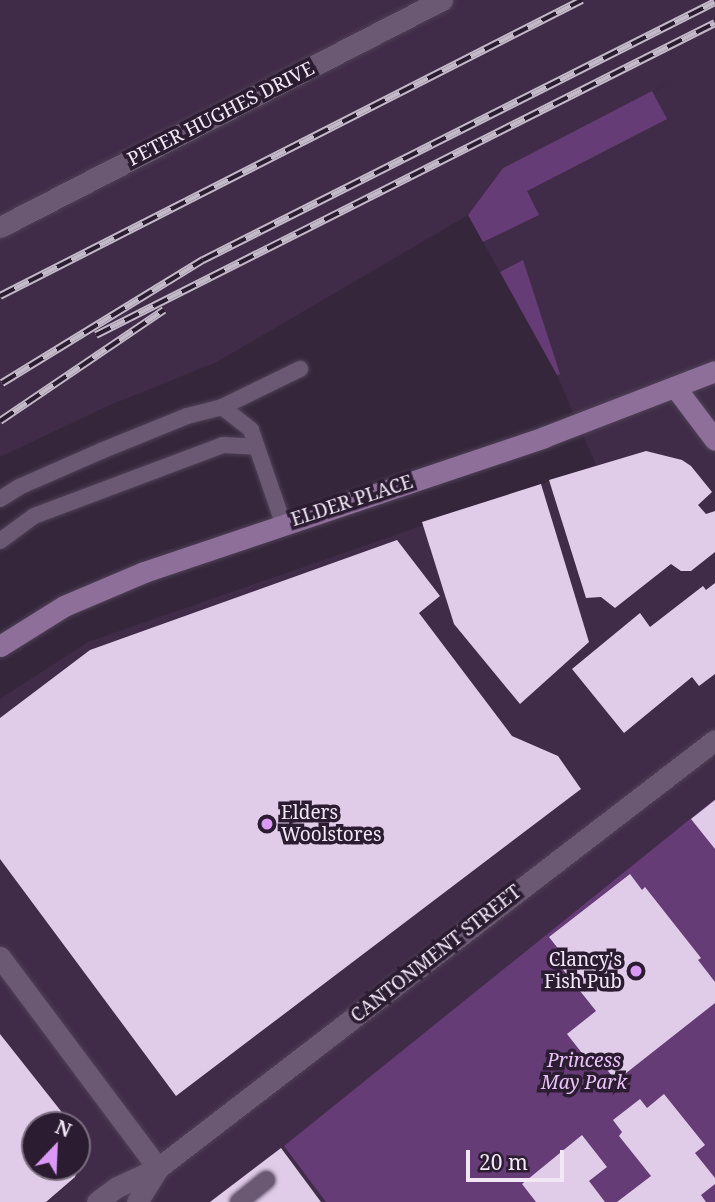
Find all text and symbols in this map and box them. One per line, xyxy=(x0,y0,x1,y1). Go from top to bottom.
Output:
street label: PETER HUGHES DRIVE xyxy=(124,57,318,171)
street label: ELDER PLACE xyxy=(288,471,416,531)
place label: Elders Woolstores xyxy=(281,802,381,846)
marker: Elders Woolstores xyxy=(259,816,275,832)
street label: CANTONMENT STREET xyxy=(346,881,526,1027)
place label: Clancy's Fish Pub xyxy=(544,949,622,993)
marker: Clancy's Fish Pub xyxy=(628,963,644,979)
park label: Princess May Park xyxy=(541,1050,627,1094)
north arrow xyxy=(21,1111,91,1181)
text: N xyxy=(51,1114,75,1143)
scale bar xyxy=(470,1136,568,1180)
text: 20 m xyxy=(479,1148,528,1176)

